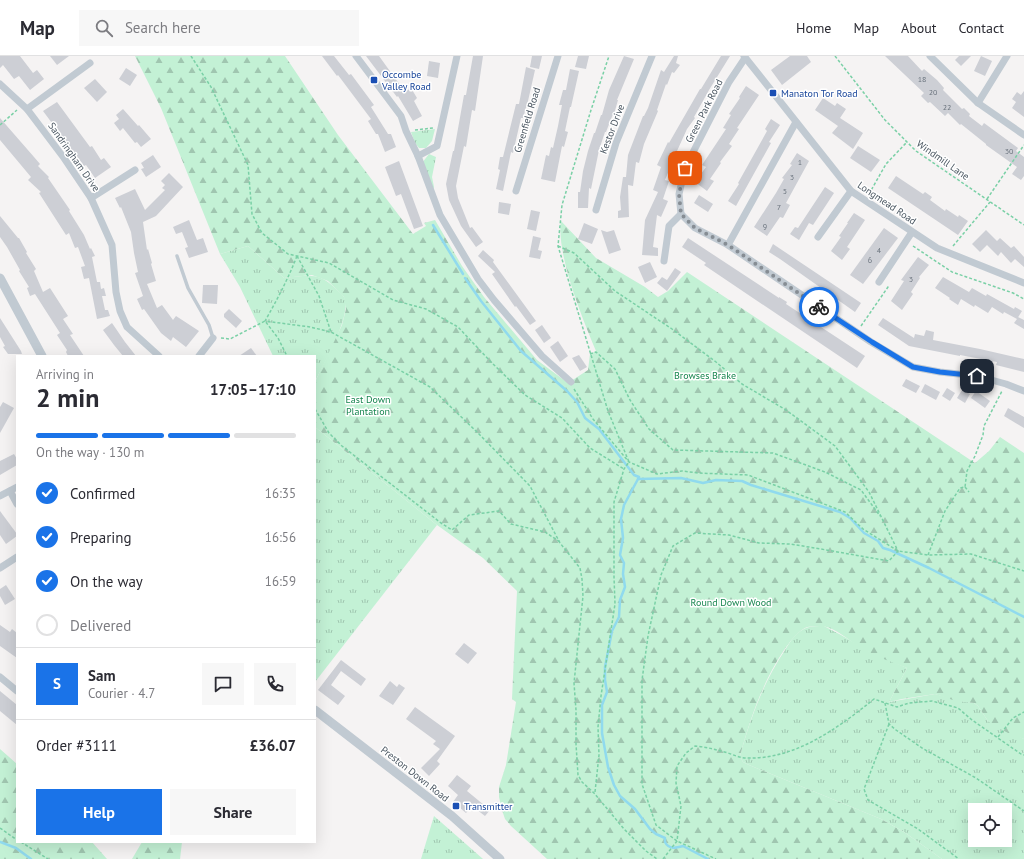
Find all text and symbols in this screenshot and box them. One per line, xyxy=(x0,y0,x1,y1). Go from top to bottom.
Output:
search box xyxy=(79,10,359,46)
text: Map xyxy=(20,16,55,40)
icon: search xyxy=(93,17,115,39)
text: Search here xyxy=(125,18,201,37)
text: Home xyxy=(796,19,831,37)
text: Map xyxy=(853,19,879,37)
text: About xyxy=(901,19,937,37)
text: Contact xyxy=(959,19,1004,37)
place label: Occombe Valley Road xyxy=(381,68,431,93)
house number: 18 xyxy=(918,74,926,84)
marker: Occombe Valley Road xyxy=(369,75,379,85)
street label: Green Park Road xyxy=(682,77,726,145)
street label: Greenfield Road xyxy=(511,86,543,154)
place label: Manaton Tor Road xyxy=(781,87,858,100)
house number: 20 xyxy=(929,87,938,97)
marker: Manaton Tor Road xyxy=(768,88,778,98)
street label: Kestor Drive xyxy=(597,102,627,156)
house number: 22 xyxy=(943,102,951,112)
street label: Sandringham Drive xyxy=(45,120,103,194)
street label: Windmill Lane xyxy=(914,137,972,183)
house number: 30 xyxy=(1005,146,1014,156)
pin xyxy=(668,151,702,185)
icon: bag xyxy=(674,157,696,179)
house number: 1 xyxy=(798,157,802,167)
house number: 3 xyxy=(790,172,794,182)
street label: Longmead Road xyxy=(855,179,919,227)
house number: 5 xyxy=(783,186,787,196)
house number: 7 xyxy=(777,202,781,212)
house number: 9 xyxy=(763,221,767,231)
house number: 4 xyxy=(877,245,882,255)
house number: 6 xyxy=(868,255,872,265)
house number: 3 xyxy=(909,274,913,284)
courier xyxy=(799,287,839,327)
icon: bike xyxy=(808,296,830,318)
pin xyxy=(960,359,994,393)
icon: home xyxy=(966,365,988,387)
text: Arriving in xyxy=(36,366,94,383)
park label: Browses Brake xyxy=(674,369,736,382)
text: 17:05–17:10 xyxy=(210,380,296,399)
text: 2 min xyxy=(36,381,99,414)
park label: East Down Plantation xyxy=(345,393,391,418)
text: On the way · 130 m xyxy=(36,444,144,461)
icon: check xyxy=(36,482,58,504)
text: Confirmed xyxy=(70,484,135,503)
text: 16:35 xyxy=(265,485,296,502)
icon: check xyxy=(36,526,58,548)
text: Preparing xyxy=(70,528,132,547)
text: 16:56 xyxy=(265,529,296,546)
icon: check xyxy=(36,570,58,592)
text: On the way xyxy=(70,572,143,591)
text: 16:59 xyxy=(265,573,296,590)
park label: Round Down Wood xyxy=(691,596,771,609)
text: Delivered xyxy=(70,616,131,635)
button: chat xyxy=(202,663,244,705)
button: phone xyxy=(254,663,296,705)
text: Sam xyxy=(88,666,115,685)
text: S xyxy=(53,674,61,693)
text: Courier · 4.7 xyxy=(88,685,155,702)
text: Order #3111 xyxy=(36,736,117,755)
text: £36.07 xyxy=(250,736,296,755)
street label: Preston Down Road xyxy=(378,743,452,805)
button: Help xyxy=(36,789,162,835)
button: Share xyxy=(170,789,296,835)
place label: Transmitter xyxy=(464,800,513,813)
marker: Transmitter xyxy=(451,801,461,811)
map controls xyxy=(968,803,1012,847)
button: locate xyxy=(968,803,1012,847)

